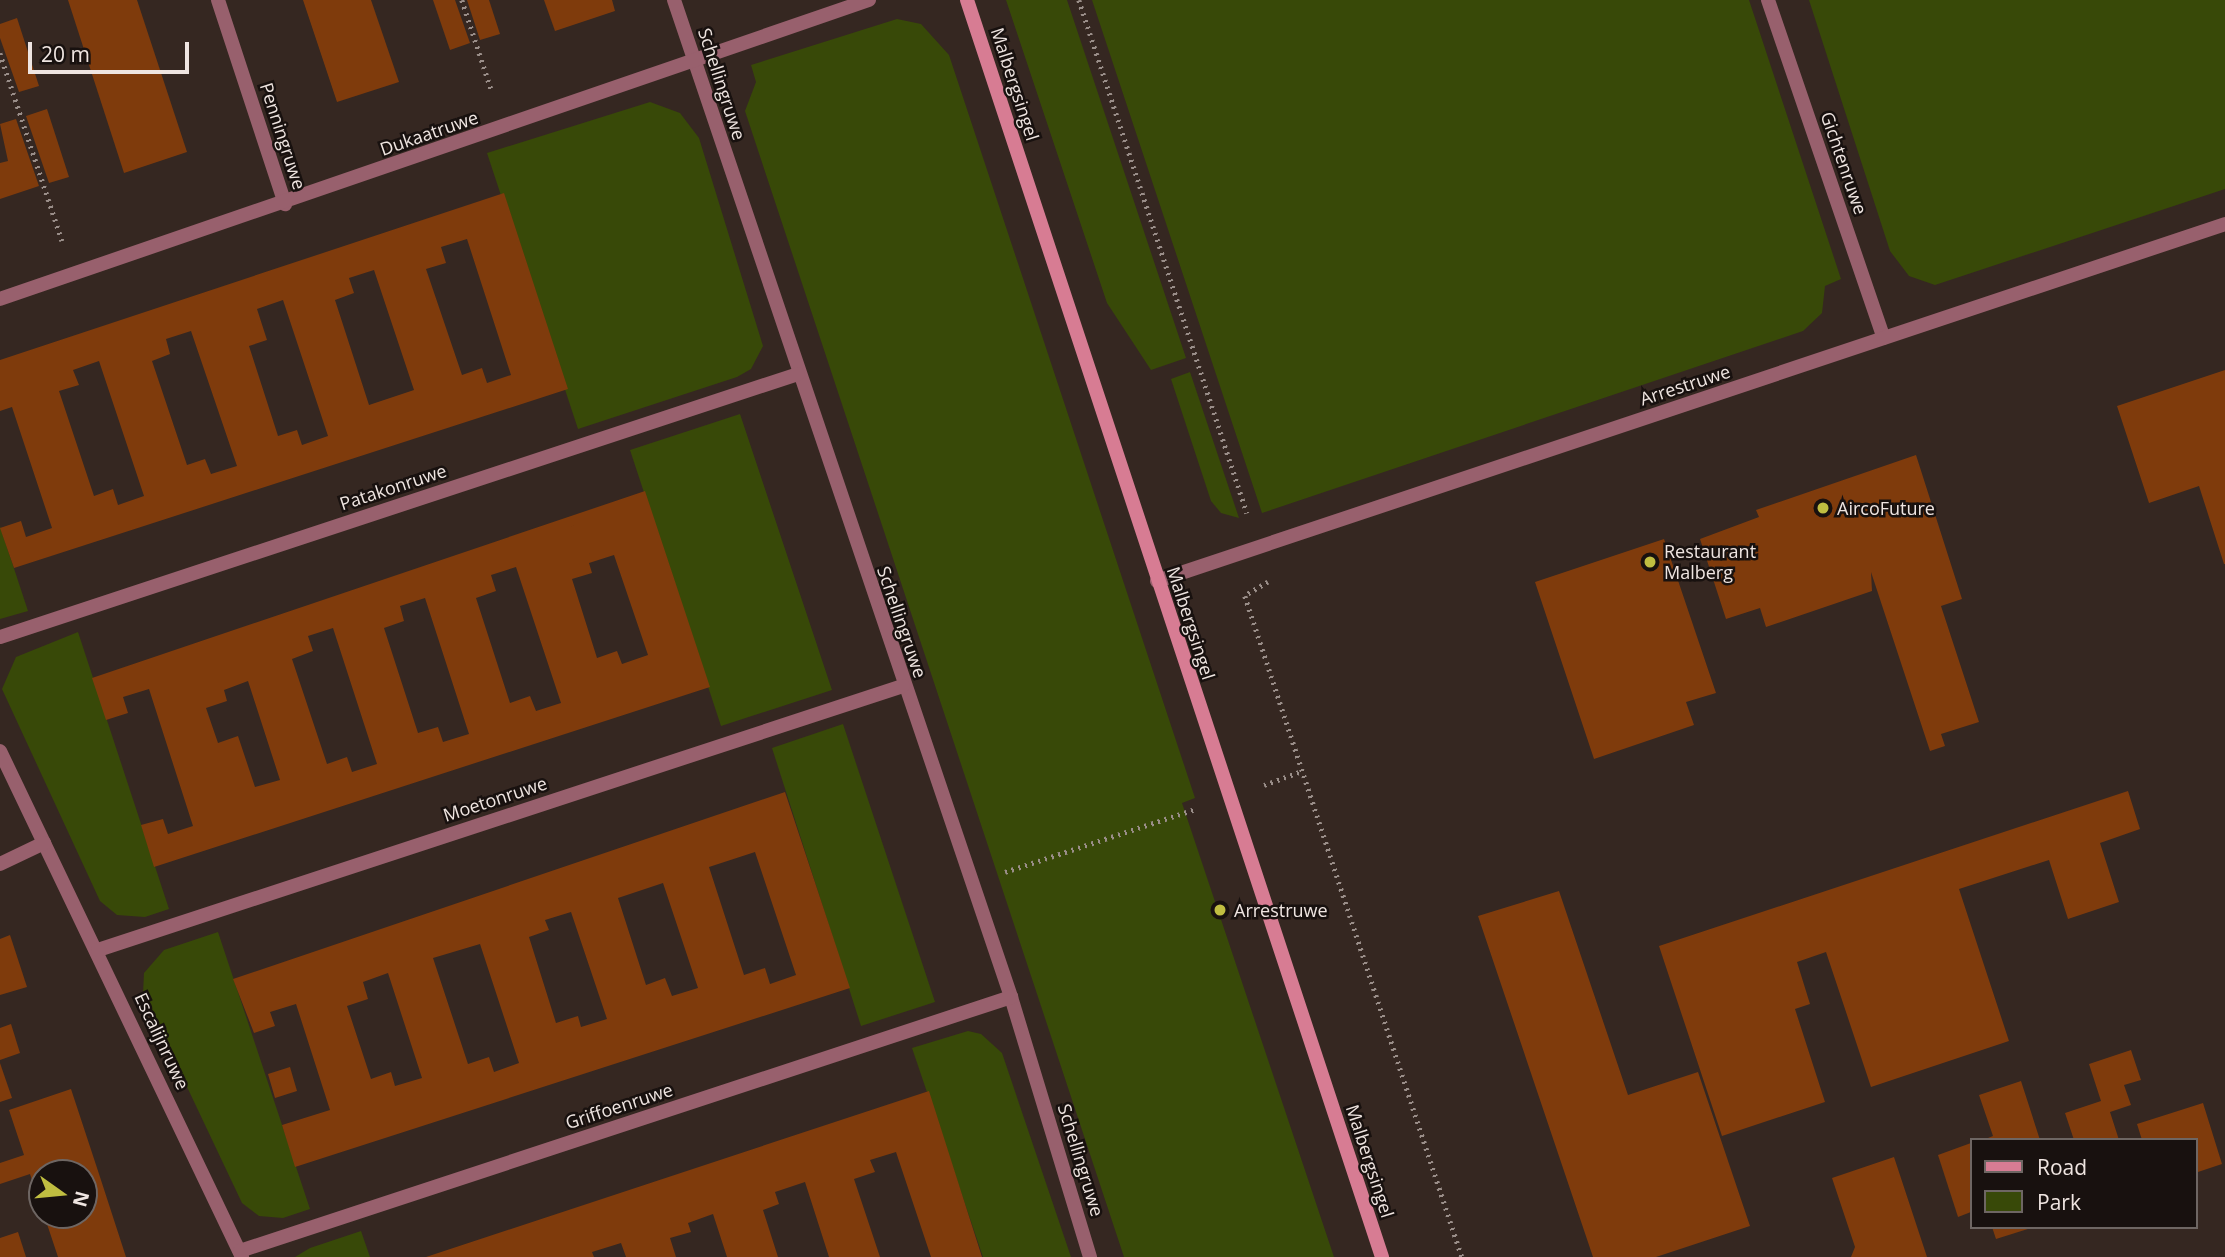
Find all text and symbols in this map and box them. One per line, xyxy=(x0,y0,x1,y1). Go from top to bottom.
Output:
street label: Schellingruwe xyxy=(694,25,750,143)
street label: Malbergsingel xyxy=(987,25,1043,143)
scale bar xyxy=(32,28,192,72)
text: 20 m xyxy=(41,40,90,68)
street label: Penningruwe xyxy=(256,80,310,192)
street label: Dukaatruwe xyxy=(377,106,481,160)
street label: Gichtenruwe xyxy=(1816,109,1872,217)
street label: Arrestruwe xyxy=(1637,360,1733,410)
street label: Patakonruwe xyxy=(337,460,449,514)
place label: AircoFuture xyxy=(1837,497,1935,519)
marker: AircoFuture xyxy=(1815,500,1831,516)
place label: Restaurant Malberg xyxy=(1664,541,1756,584)
marker: Restaurant Malberg xyxy=(1642,554,1658,570)
street label: Schellingruwe xyxy=(873,563,931,681)
street label: Malbergsingel xyxy=(1163,564,1219,682)
street label: Moetonruwe xyxy=(440,772,550,826)
place label: Arrestruwe xyxy=(1234,899,1328,921)
marker: Arrestruwe xyxy=(1212,902,1228,918)
street label: Escalijnruwe xyxy=(130,989,194,1093)
street label: Griffoenruwe xyxy=(563,1078,675,1134)
street label: Schellingruwe xyxy=(1054,1101,1108,1219)
street label: Malbergsingel xyxy=(1342,1102,1398,1220)
legend xyxy=(1969,1138,2197,1229)
text: Road xyxy=(2037,1153,2087,1181)
north arrow xyxy=(28,1159,98,1229)
text: N xyxy=(67,1188,96,1210)
text: Park xyxy=(2037,1188,2081,1216)

